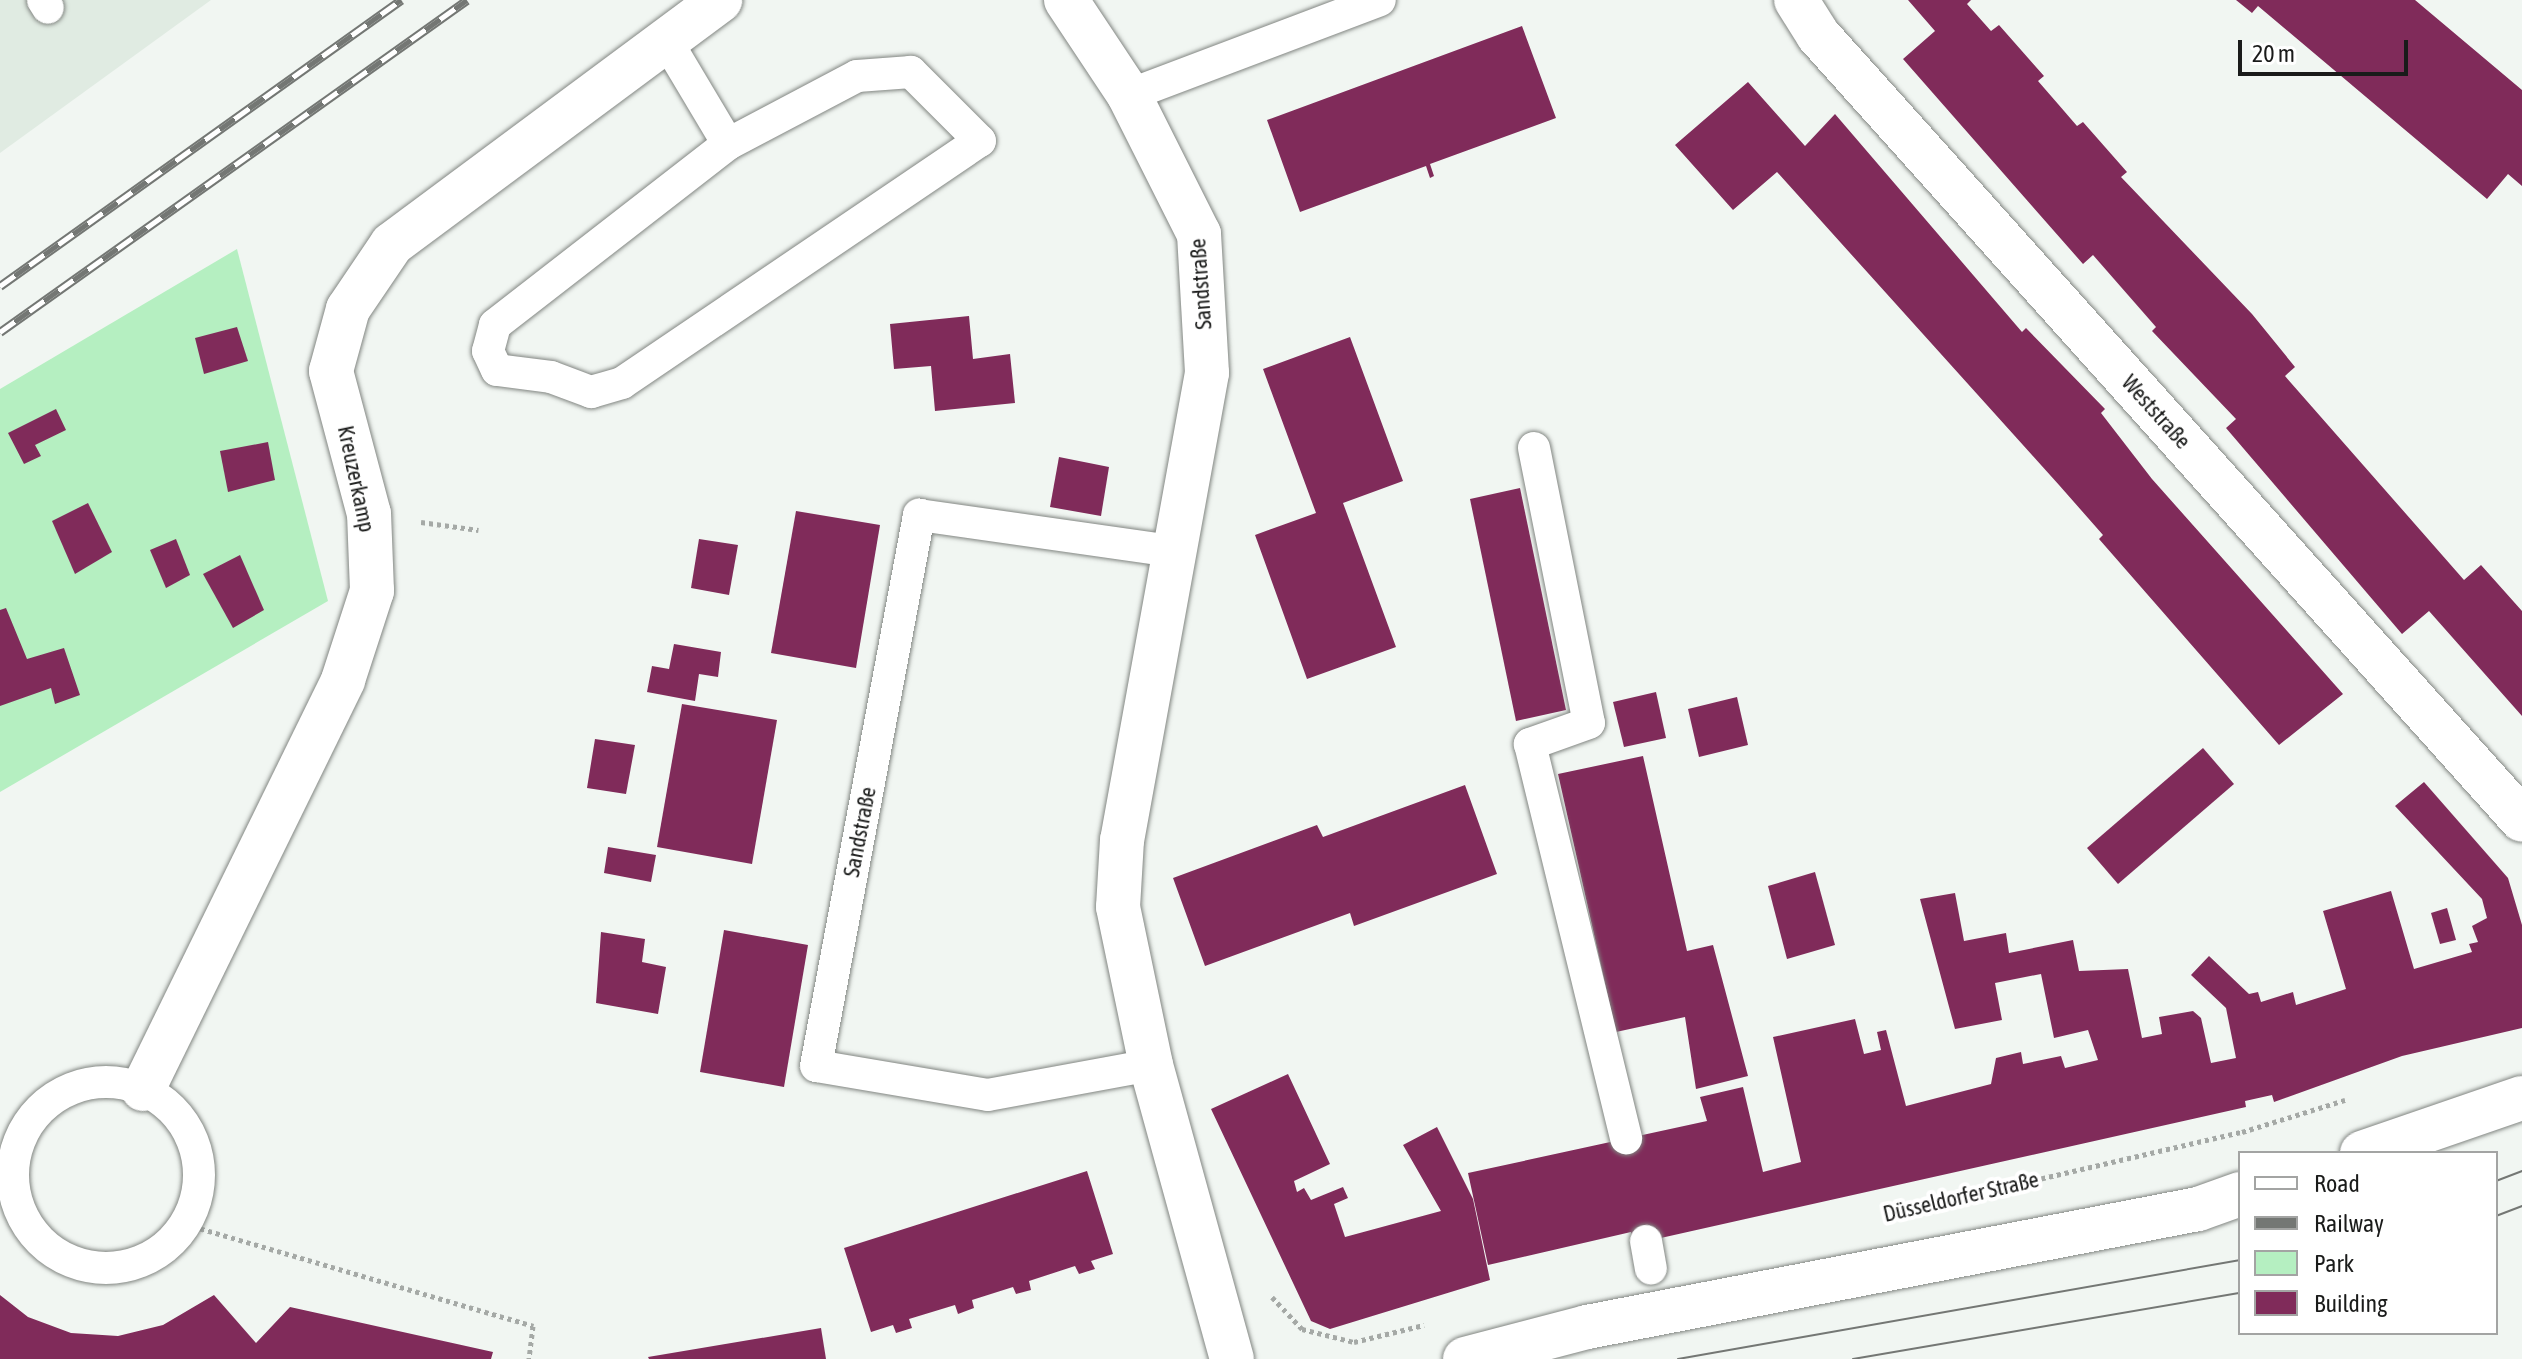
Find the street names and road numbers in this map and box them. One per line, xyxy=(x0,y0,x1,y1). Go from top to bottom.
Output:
street label: Sandstraße xyxy=(1185,238,1217,330)
street label: Weststraße xyxy=(2116,370,2196,454)
street label: Kreuzerkamp xyxy=(332,423,380,535)
street label: Sandstraße xyxy=(838,785,882,879)
street label: Düsseldorfer Straße xyxy=(1881,1166,2041,1228)

